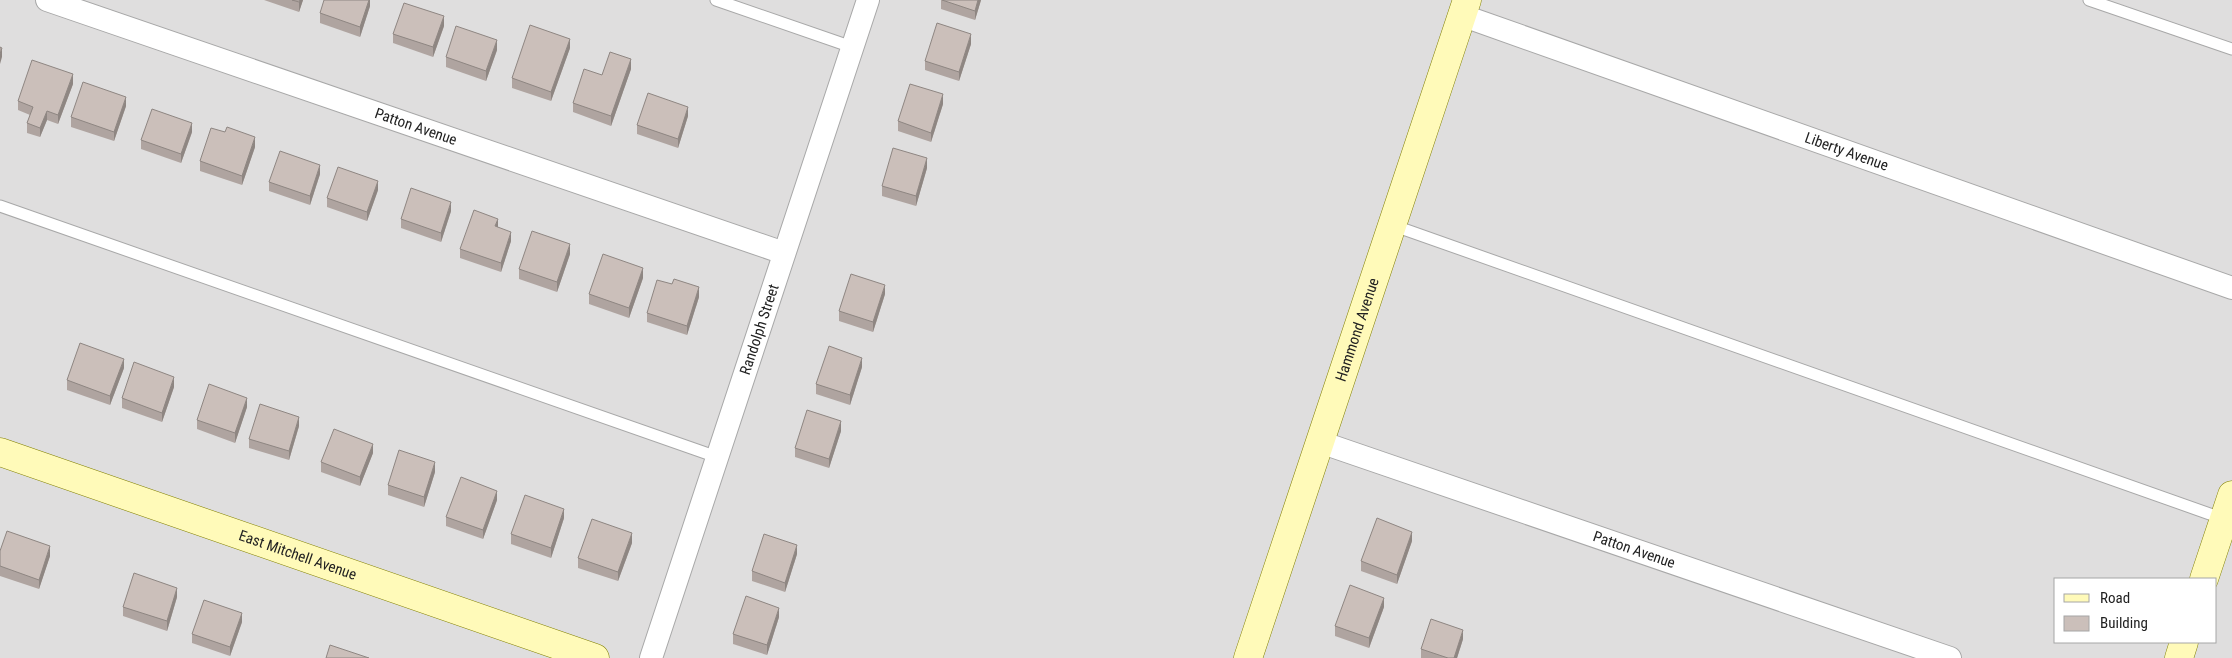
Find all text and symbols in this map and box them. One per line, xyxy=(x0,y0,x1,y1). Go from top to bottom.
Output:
street label: Patton Avenue xyxy=(372,104,459,149)
street label: Liberty Avenue xyxy=(1802,128,1891,175)
street label: Hammond Avenue xyxy=(1332,276,1383,384)
street label: Randolph Street xyxy=(736,282,783,377)
street label: East Mitchell Avenue xyxy=(236,526,359,584)
street label: Patton Avenue xyxy=(1591,527,1677,572)
legend xyxy=(2054,578,2217,643)
text: Road xyxy=(2100,589,2130,607)
text: Building xyxy=(2100,614,2148,632)

